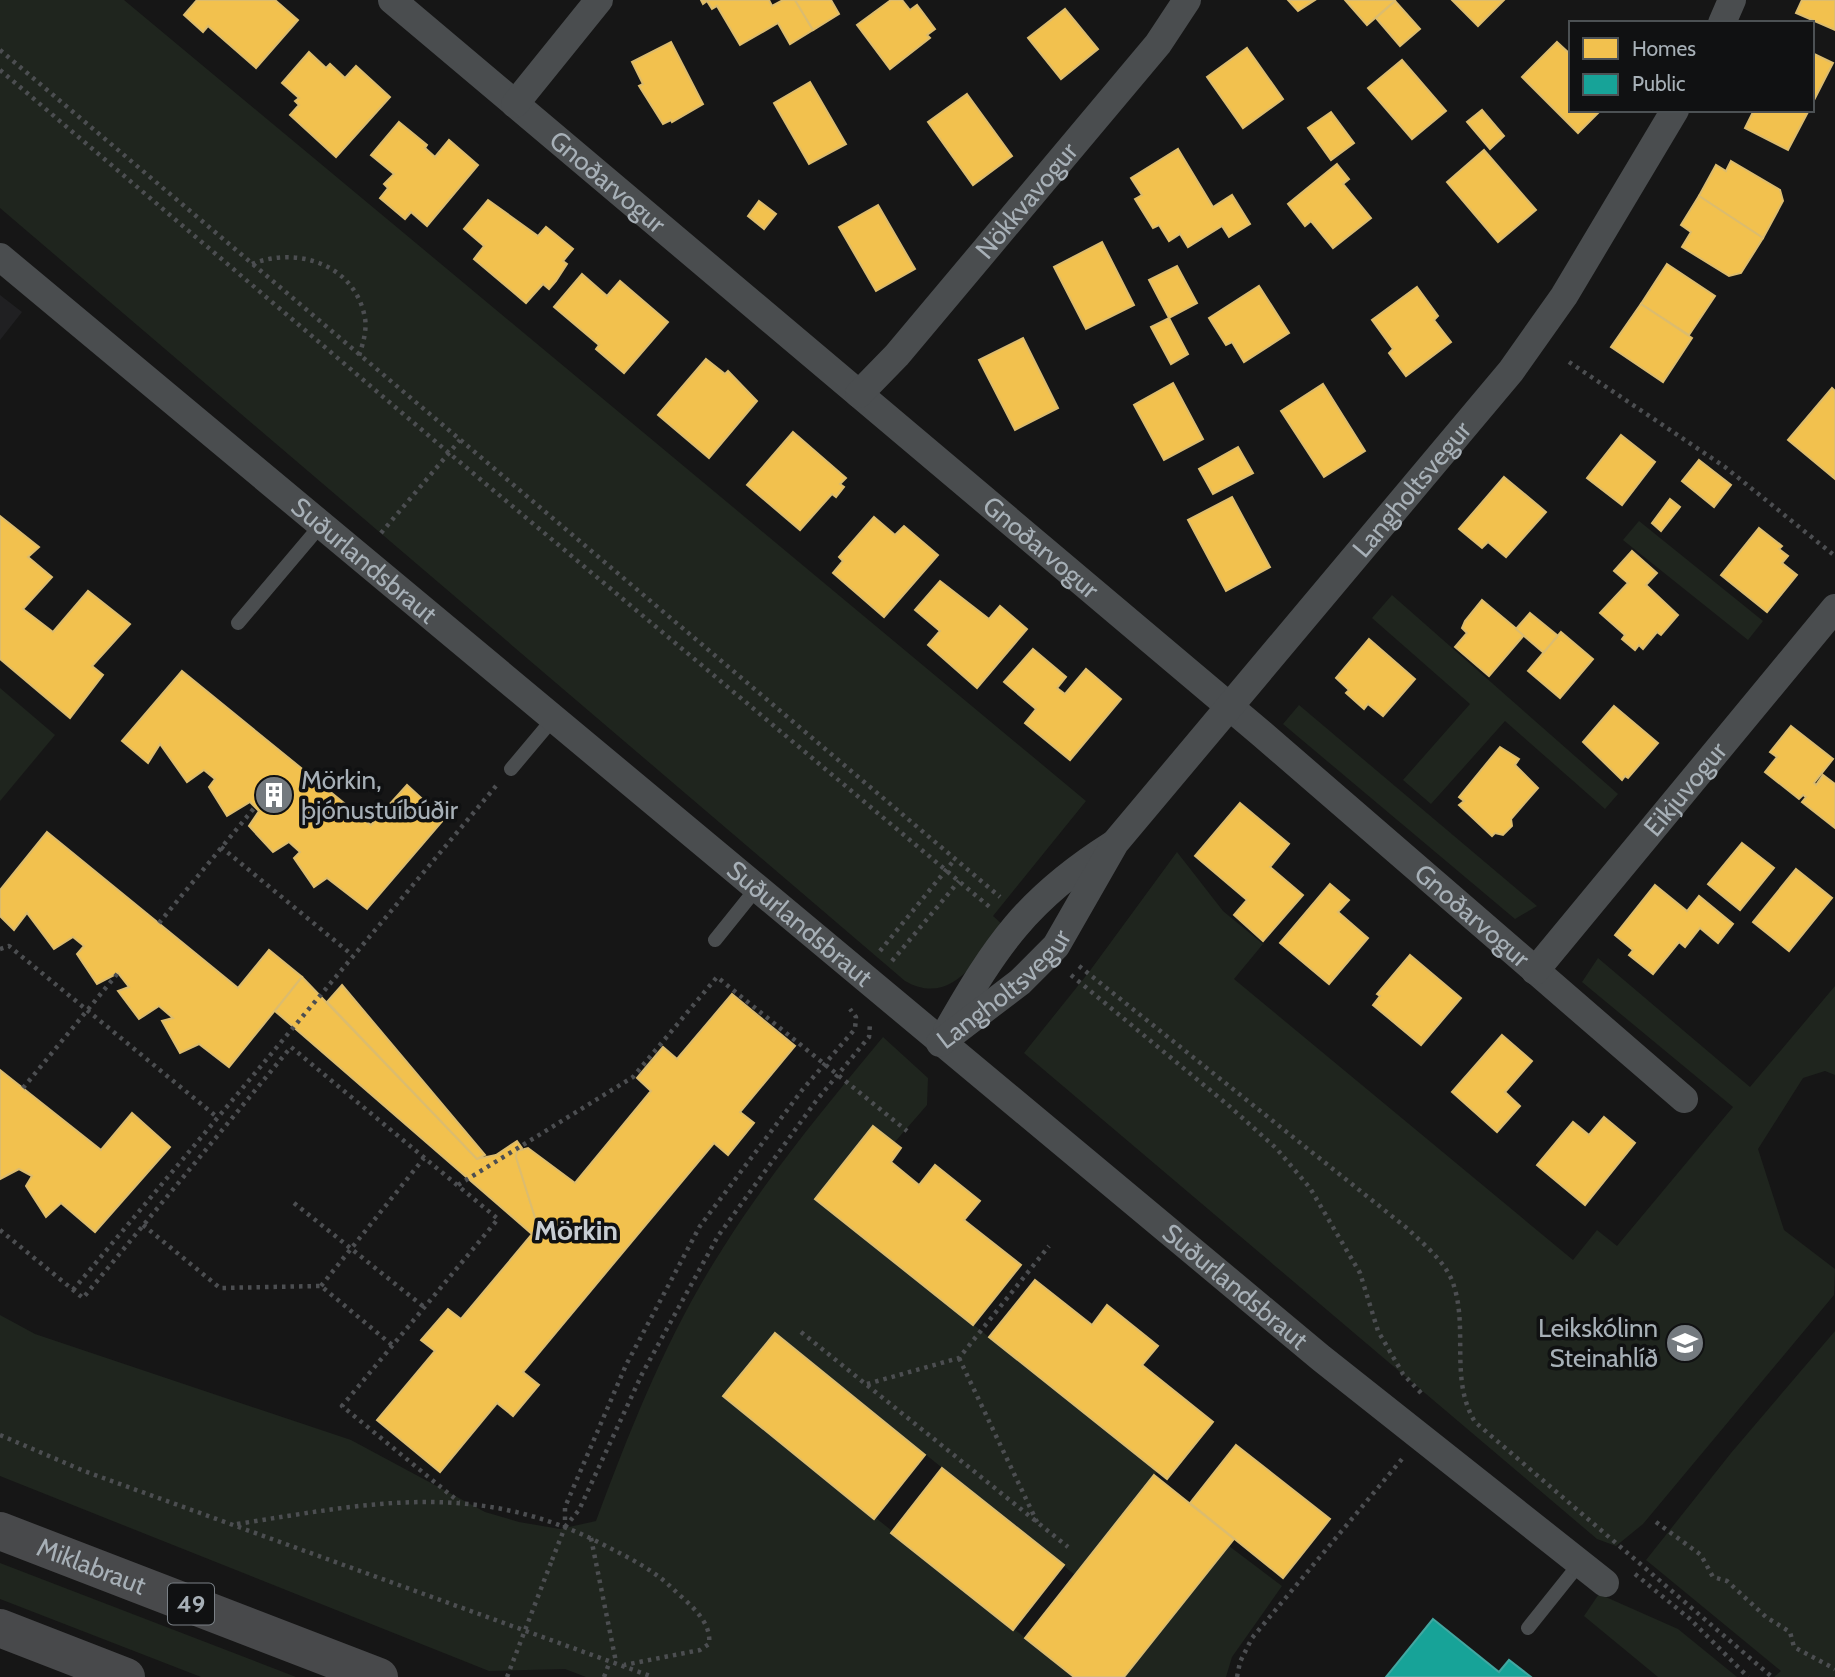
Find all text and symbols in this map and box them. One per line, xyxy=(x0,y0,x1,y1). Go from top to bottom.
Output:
legend xyxy=(1569,21,1814,112)
text: Homes xyxy=(1632,36,1696,61)
text: Public xyxy=(1632,71,1686,96)
street label: Gnoðarvogur xyxy=(543,124,673,240)
street label: Nökkvavogur xyxy=(969,135,1085,265)
street label: Langholtsvegur xyxy=(1346,414,1478,564)
street label: Gnoðarvogur xyxy=(976,489,1106,606)
street label: Suðurlandsbraut xyxy=(285,491,444,630)
street label: Eikjuvogur xyxy=(1637,735,1734,843)
place label: Mörkin, þjónustuíbúðir xyxy=(301,764,459,826)
building icon: Mörkin, þjónustuíbúðir xyxy=(253,774,295,816)
street label: Suðurlandsbraut xyxy=(720,854,879,993)
street label: Gnoðarvogur xyxy=(1408,857,1537,975)
street label: Langholtsvegur xyxy=(930,923,1078,1056)
district label: Mörkin xyxy=(534,1213,618,1247)
street label: Suðurlandsbraut xyxy=(1156,1217,1315,1356)
place label: Leikskólinn Steinahlíð xyxy=(1538,1312,1658,1374)
school or university icon: Leikskólinn Steinahlíð xyxy=(1664,1322,1706,1364)
street label: Miklabraut xyxy=(33,1531,151,1602)
road number: 49 xyxy=(168,1584,214,1624)

